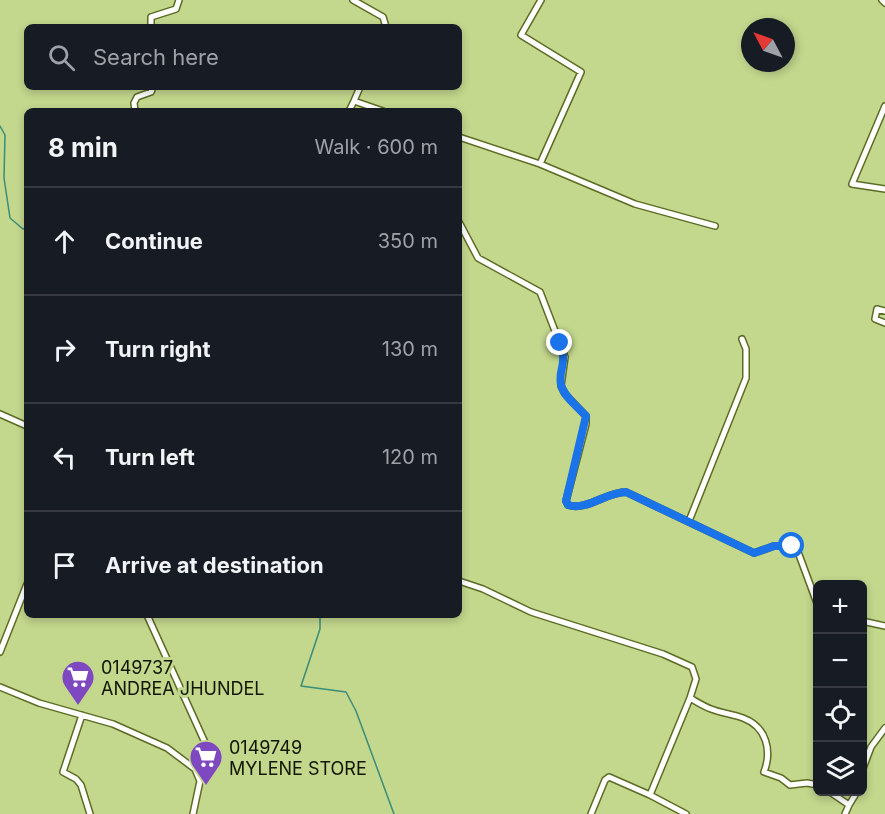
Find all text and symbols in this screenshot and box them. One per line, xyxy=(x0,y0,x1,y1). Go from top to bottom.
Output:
north arrow xyxy=(741,18,795,72)
search box xyxy=(24,24,462,90)
icon: search xyxy=(45,41,78,74)
text: Search here xyxy=(93,44,219,70)
text: 8 min xyxy=(48,132,118,163)
text: Walk · 600 m xyxy=(314,135,438,159)
icon: ahead xyxy=(48,225,81,258)
text: Continue xyxy=(105,228,203,254)
text: 350 m xyxy=(378,229,438,253)
route end xyxy=(546,329,572,355)
icon: right xyxy=(48,333,81,366)
text: Turn right xyxy=(105,336,211,362)
text: 130 m xyxy=(382,337,438,361)
icon: left xyxy=(48,441,81,474)
text: Turn left xyxy=(105,444,195,470)
text: 120 m xyxy=(382,445,438,469)
route start xyxy=(778,532,804,558)
icon: arrive xyxy=(48,549,81,582)
text: Arrive at destination xyxy=(105,552,324,578)
map controls xyxy=(813,580,867,796)
button: + xyxy=(813,580,867,634)
button: − xyxy=(813,634,867,688)
place label: 0149737 ANDREA JHUNDEL xyxy=(101,657,264,699)
supermarket icon: 0149737 ANDREA JHUNDEL xyxy=(60,659,96,706)
button: locate xyxy=(813,688,867,742)
place label: 0149749 MYLENE STORE xyxy=(229,737,367,779)
supermarket icon: 0149749 MYLENE STORE xyxy=(188,739,224,786)
button: layers xyxy=(813,742,867,796)

